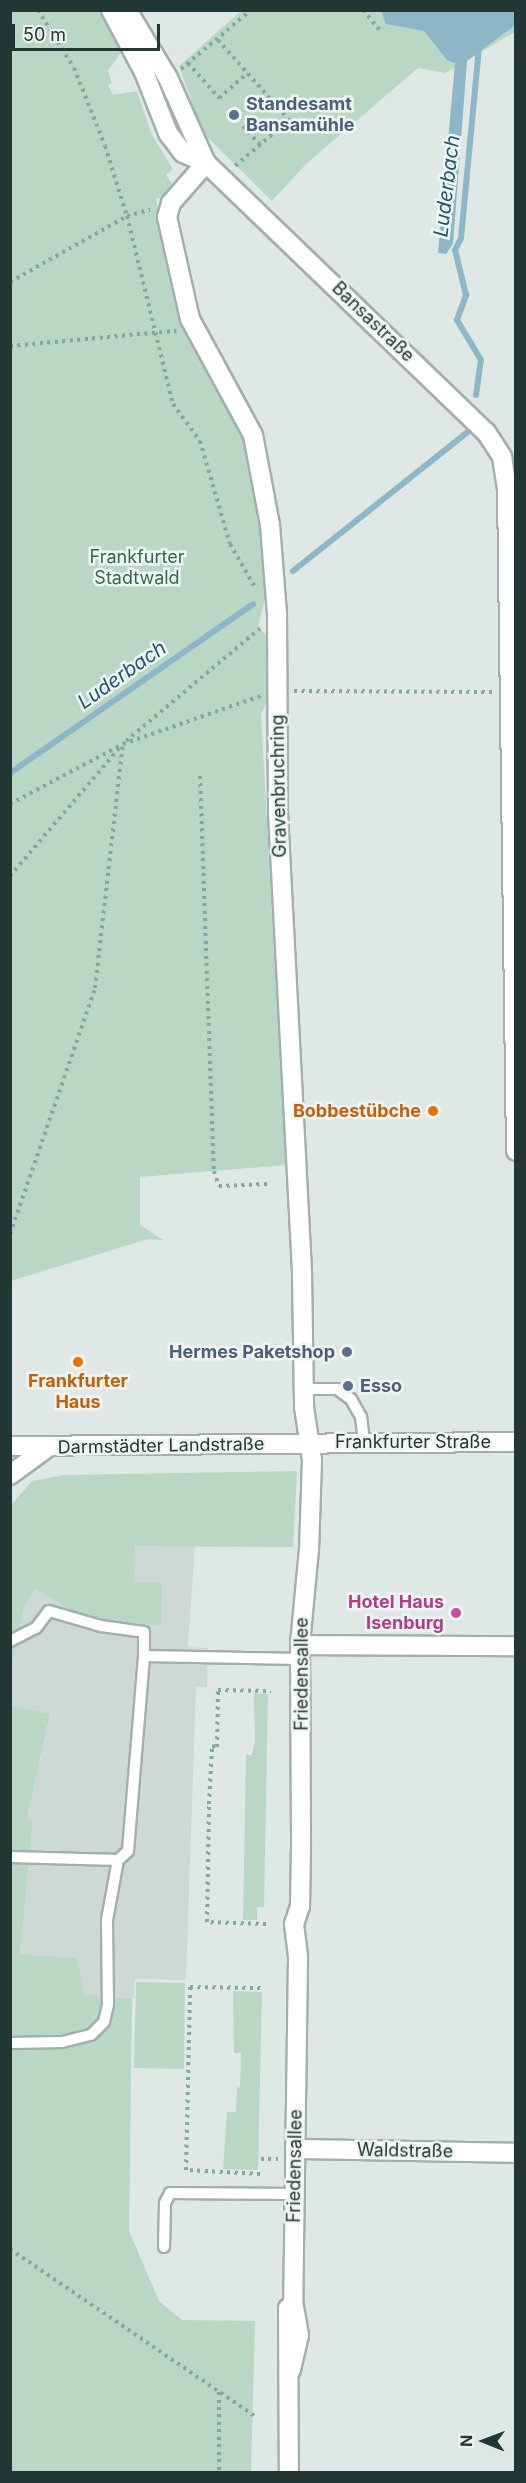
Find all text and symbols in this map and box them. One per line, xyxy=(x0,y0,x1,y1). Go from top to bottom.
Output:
scale bar xyxy=(15,12,164,50)
text: 50 m xyxy=(23,24,66,45)
place label: Standesamt Bansamühle xyxy=(246,94,355,136)
marker: Standesamt Bansamühle xyxy=(227,108,241,122)
water label: Luderbach xyxy=(429,134,465,238)
street label: Bansastraße xyxy=(327,277,419,367)
park label: Frankfurter Stadtwald xyxy=(90,547,184,590)
water label: Luderbach xyxy=(73,636,171,714)
street label: Gravenbruchring xyxy=(267,714,291,858)
place label: Bobbestübche xyxy=(293,1100,421,1122)
marker: Bobbestübche xyxy=(426,1104,440,1118)
place label: Hermes Paketshop xyxy=(169,1341,335,1363)
marker: Hermes Paketshop xyxy=(340,1345,354,1359)
marker: Frankfurter Haus xyxy=(71,1355,85,1369)
place label: Frankfurter Haus xyxy=(28,1371,128,1414)
place label: Esso xyxy=(360,1375,402,1397)
marker: Esso xyxy=(341,1379,355,1393)
street label: Frankfurter Straße xyxy=(335,1431,491,1453)
street label: Darmstädter Landstraße xyxy=(58,1433,264,1459)
place label: Hotel Haus Isenburg xyxy=(348,1592,444,1634)
marker: Hotel Haus Isenburg xyxy=(449,1606,463,1620)
street label: Friedensallee xyxy=(291,1617,313,1731)
street label: Friedensallee xyxy=(283,2109,307,2223)
street label: Waldstraße xyxy=(357,2139,453,2163)
north arrow xyxy=(454,2411,514,2471)
text: N xyxy=(456,2434,476,2447)

